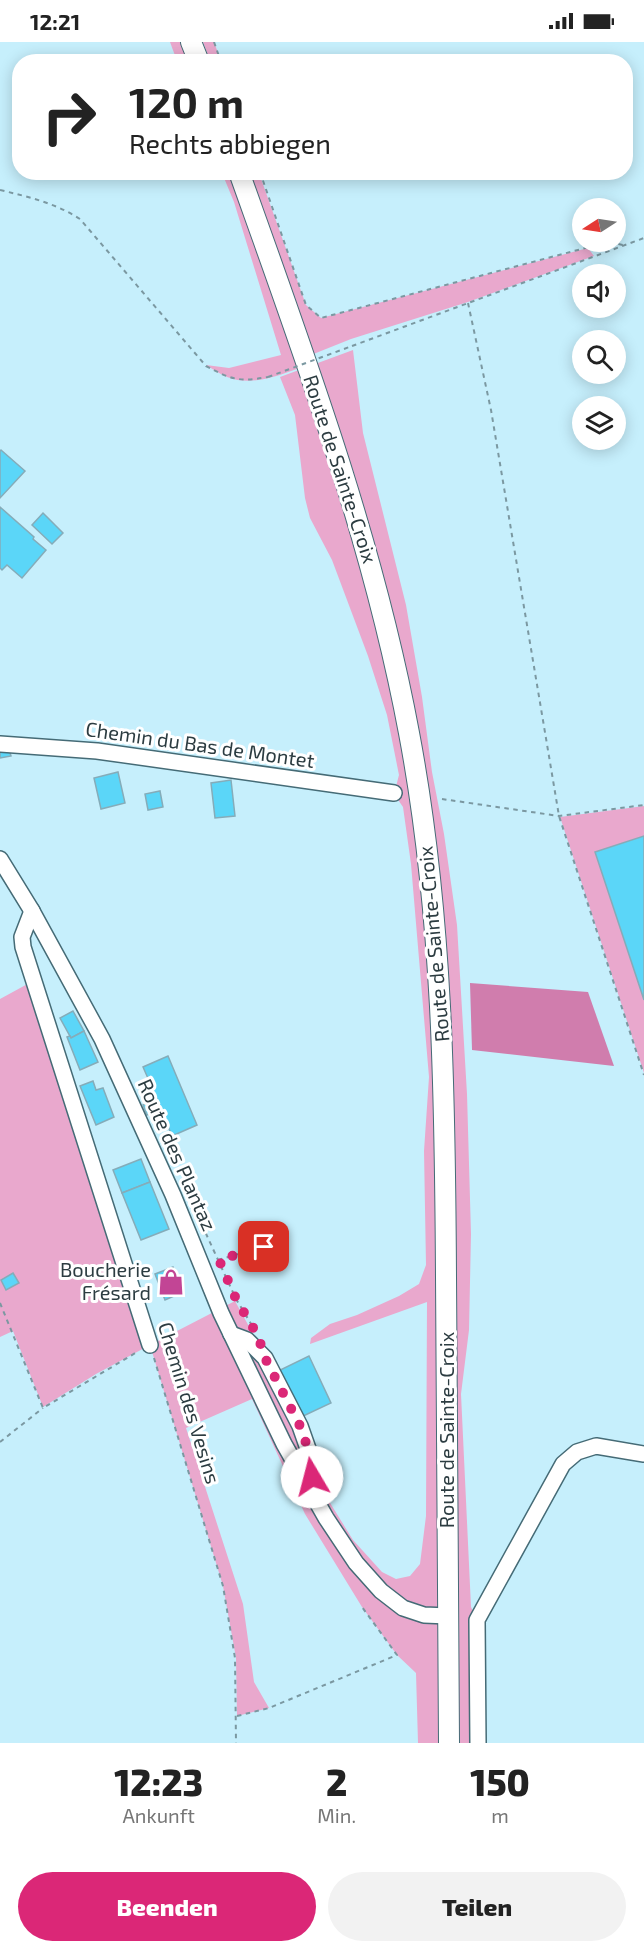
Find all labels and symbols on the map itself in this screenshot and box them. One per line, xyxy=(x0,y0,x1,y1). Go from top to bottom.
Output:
north arrow xyxy=(572,198,626,252)
street label: Route de Sainte-Croix xyxy=(299,371,383,566)
street label: Chemin du Bas de Montet xyxy=(84,716,316,772)
street label: Route de Sainte-Croix xyxy=(412,845,454,1043)
street label: Route des Plantaz xyxy=(134,1075,222,1234)
pin xyxy=(238,1221,289,1272)
place label: Boucherie Frésard xyxy=(60,1257,151,1304)
shop icon: Boucherie Frésard xyxy=(156,1267,186,1297)
street label: Chemin des Vesins xyxy=(154,1319,226,1486)
street label: Route de Sainte-Croix xyxy=(434,1331,458,1528)
position arrow xyxy=(280,1445,344,1509)

